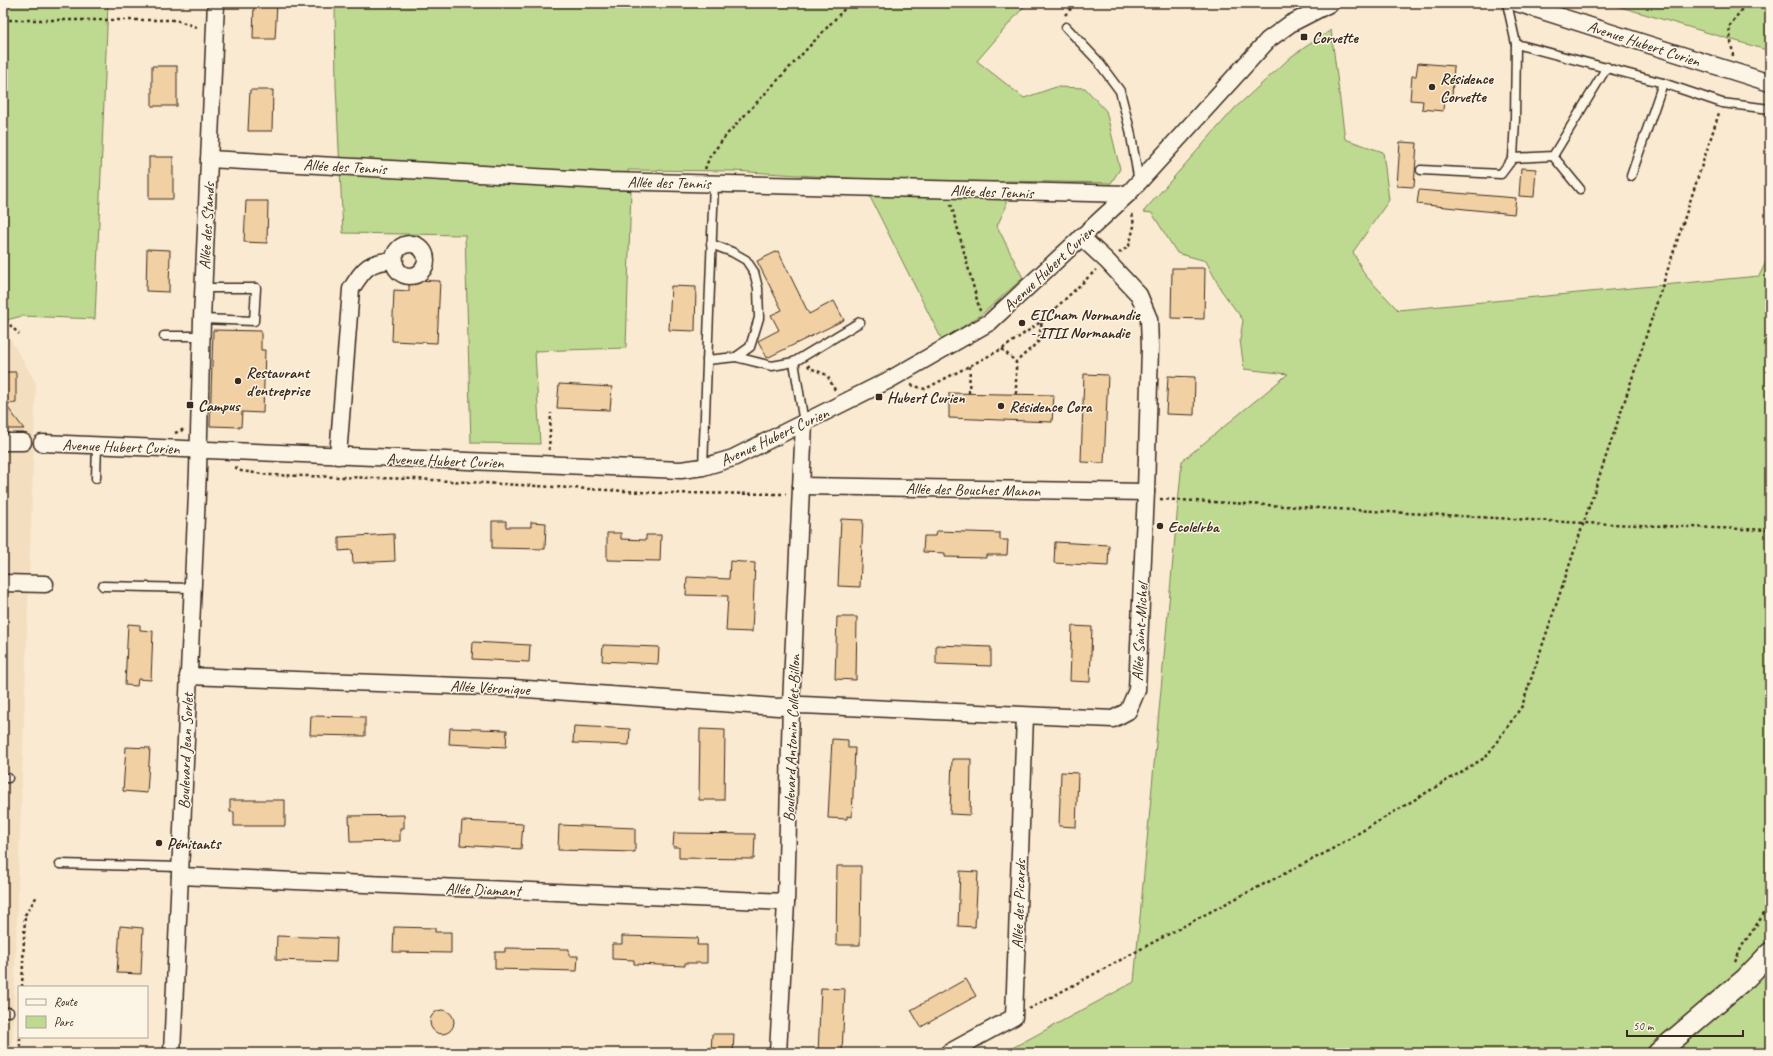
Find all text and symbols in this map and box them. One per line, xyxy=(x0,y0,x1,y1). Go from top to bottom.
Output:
street label: Avenue Hubert Curien xyxy=(1585,16,1703,72)
place label: Corvette xyxy=(1312,28,1359,48)
marker: Corvette xyxy=(1299,32,1309,42)
place label: Résidence Corvette xyxy=(1440,69,1495,107)
marker: Résidence Corvette xyxy=(1427,82,1437,92)
street label: Allée des Tennis xyxy=(303,155,388,179)
street label: Allée des Tennis xyxy=(627,172,712,194)
street label: Allée des Stands xyxy=(195,180,219,270)
street label: Allée des Tennis xyxy=(950,181,1035,203)
street label: Avenue Hubert Curien xyxy=(999,221,1099,316)
place label: EICnam Normandie - ITII Normandie xyxy=(1030,305,1141,343)
marker: EICnam Normandie - ITII Normandie xyxy=(1017,318,1027,328)
place label: Restaurant d'entreprise xyxy=(246,363,311,401)
marker: Restaurant d'entreprise xyxy=(233,376,243,386)
place label: Hubert Curien xyxy=(887,388,965,408)
marker: Hubert Curien xyxy=(874,392,884,402)
place label: Campus xyxy=(198,396,241,416)
place label: Résidence Cora xyxy=(1009,397,1093,417)
marker: Campus xyxy=(185,400,195,410)
marker: Résidence Cora xyxy=(996,401,1006,411)
street label: Avenue Hubert Curien xyxy=(717,403,833,471)
street label: Avenue Hubert Curien xyxy=(62,435,181,459)
street label: Avenue Hubert Curien xyxy=(386,449,505,473)
street label: Allée des Bouches Manon xyxy=(906,479,1041,501)
place label: Ecolelrba xyxy=(1168,517,1220,537)
marker: Ecolelrba xyxy=(1155,521,1165,531)
street label: Allée Saint-Michel xyxy=(1127,579,1153,682)
street label: Boulevard Antonin Collet-Billon xyxy=(779,653,805,822)
street label: Allée Véronique xyxy=(450,676,532,700)
street label: Boulevard Jean Sorlet xyxy=(174,691,198,809)
place label: Pénitants xyxy=(167,834,223,854)
marker: Pénitants xyxy=(154,838,164,848)
street label: Allée des Picards xyxy=(1007,857,1031,949)
street label: Allée Diamant xyxy=(445,879,523,901)
legend xyxy=(18,986,148,1038)
text: Route xyxy=(54,994,78,1010)
scale bar xyxy=(1627,1012,1743,1038)
text: Parc xyxy=(54,1014,74,1030)
text: 50 m xyxy=(1633,1018,1655,1034)

